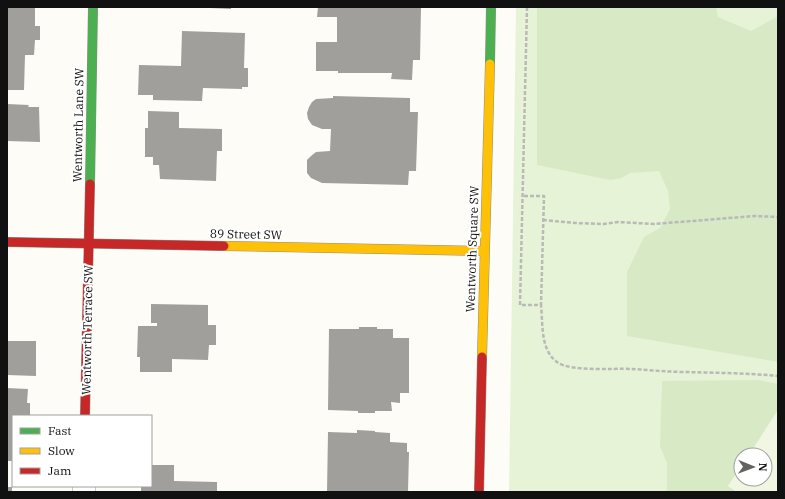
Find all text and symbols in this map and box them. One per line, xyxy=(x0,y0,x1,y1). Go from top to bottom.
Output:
street label: Wentworth Lane SW xyxy=(70,67,87,182)
street label: Wentworth Square SW xyxy=(462,185,482,313)
street label: 89 Street SW xyxy=(210,226,283,242)
street label: Wentworth Terrace SW xyxy=(78,264,96,395)
legend xyxy=(12,415,152,487)
text: Fast xyxy=(48,423,72,438)
text: Slow xyxy=(48,443,75,458)
north arrow xyxy=(733,447,773,487)
text: Jam xyxy=(48,463,72,478)
text: N xyxy=(756,463,770,472)

